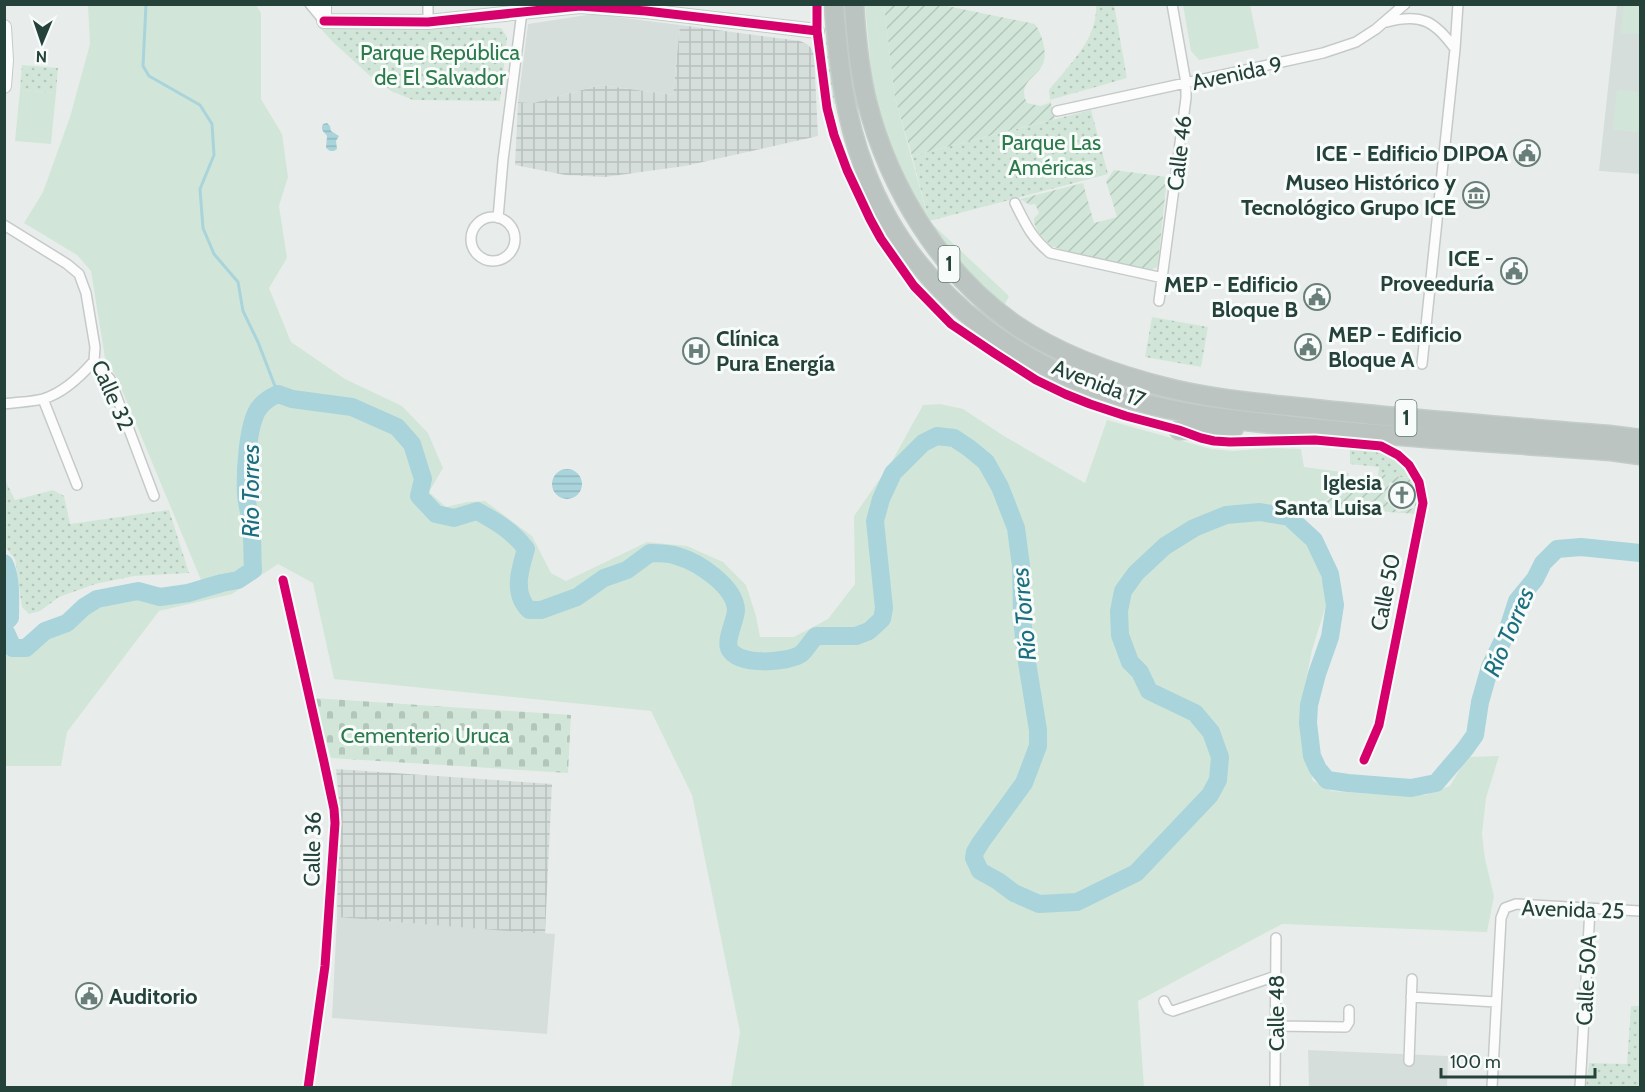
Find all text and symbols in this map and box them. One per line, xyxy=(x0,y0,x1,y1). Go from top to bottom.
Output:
north arrow xyxy=(12,12,72,72)
park label: Parque República de El Salvador xyxy=(360,39,520,91)
text: N xyxy=(36,47,47,66)
street label: Avenida 9 xyxy=(1189,51,1285,96)
street label: Calle 46 xyxy=(1161,114,1198,192)
park label: Parque Las Américas xyxy=(1001,129,1101,181)
public building icon: ICE - Edificio DIPOA xyxy=(1512,138,1542,168)
place label: ICE - Edificio DIPOA xyxy=(1316,140,1508,167)
place label: Museo Histórico y Tecnológico Grupo ICE xyxy=(1241,169,1456,221)
museum icon: Museo Histórico y Tecnológico Grupo ICE xyxy=(1461,180,1491,210)
place label: ICE - Proveeduría xyxy=(1380,245,1494,297)
road number: 1 xyxy=(938,246,960,282)
public building icon: ICE - Proveeduría xyxy=(1499,256,1529,286)
place label: MEP - Edificio Bloque B xyxy=(1164,271,1298,323)
public building icon: MEP - Edificio Bloque B xyxy=(1302,282,1332,312)
place label: MEP - Edificio Bloque A xyxy=(1328,321,1462,373)
place label: Clínica Pura Energía xyxy=(716,325,835,377)
public building icon: MEP - Edificio Bloque A xyxy=(1293,332,1323,362)
hospital icon: Clínica Pura Energía xyxy=(681,336,711,366)
street label: Avenida 17 xyxy=(1048,353,1149,414)
street label: Calle 32 xyxy=(85,356,140,435)
road number: 1 xyxy=(1396,400,1416,436)
water label: Río Torres xyxy=(236,444,265,538)
place label: Iglesia Santa Luisa xyxy=(1274,469,1382,521)
church icon: Iglesia Santa Luisa xyxy=(1387,480,1417,510)
street label: Calle 50 xyxy=(1365,551,1406,633)
water label: Río Torres xyxy=(1005,566,1042,662)
water label: Río Torres xyxy=(1477,583,1540,681)
park label: Cementerio Uruca xyxy=(340,722,510,749)
street label: Calle 36 xyxy=(298,811,327,887)
street label: Avenida 25 xyxy=(1521,894,1625,925)
street label: Calle 50A xyxy=(1571,933,1602,1026)
street label: Calle 48 xyxy=(1263,975,1290,1051)
public building icon: Auditorio xyxy=(74,981,104,1011)
place label: Auditorio xyxy=(109,983,198,1010)
scale bar xyxy=(1441,1041,1596,1079)
text: 100 m xyxy=(1450,1051,1501,1073)

